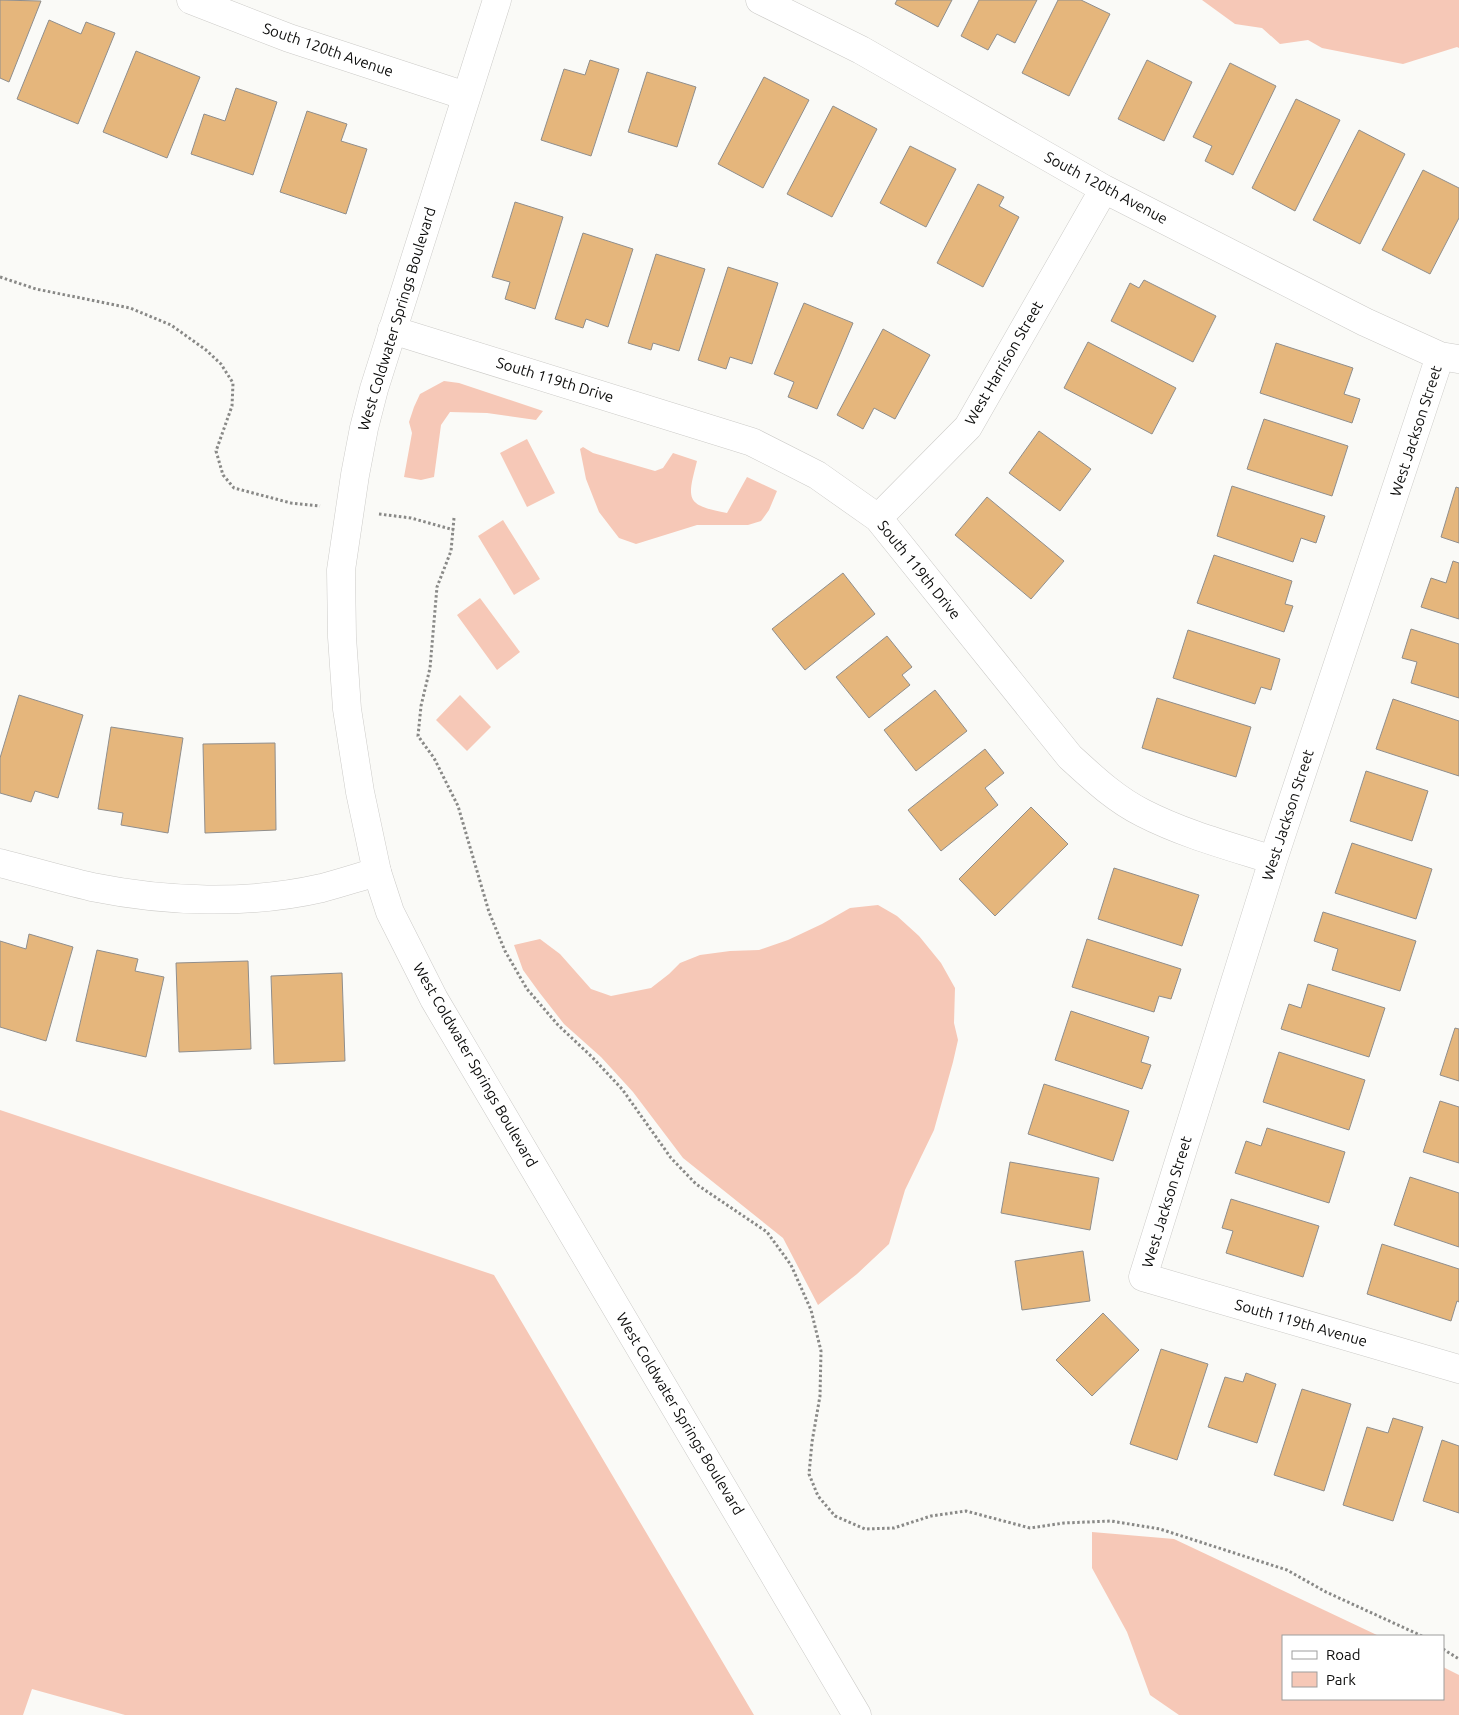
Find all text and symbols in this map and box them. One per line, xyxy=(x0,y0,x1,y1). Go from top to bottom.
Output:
street label: South 120th Avenue xyxy=(261,19,396,80)
street label: South 120th Avenue xyxy=(1042,148,1171,227)
street label: West Coldwater Springs Boulevard xyxy=(354,205,439,433)
street label: West Harrison Street xyxy=(961,298,1046,428)
street label: South 119th Drive xyxy=(494,354,616,405)
street label: West Jackson Street xyxy=(1386,363,1445,498)
street label: South 119th Drive xyxy=(874,517,964,622)
street label: West Jackson Street xyxy=(1258,747,1317,882)
street label: West Coldwater Springs Boulevard xyxy=(410,960,541,1170)
street label: West Jackson Street xyxy=(1138,1134,1195,1270)
street label: South 119th Avenue xyxy=(1233,1295,1369,1350)
street label: West Coldwater Springs Boulevard xyxy=(613,1310,748,1518)
legend xyxy=(1282,1635,1444,1700)
text: Road xyxy=(1326,1646,1361,1663)
text: Park xyxy=(1326,1671,1356,1688)

